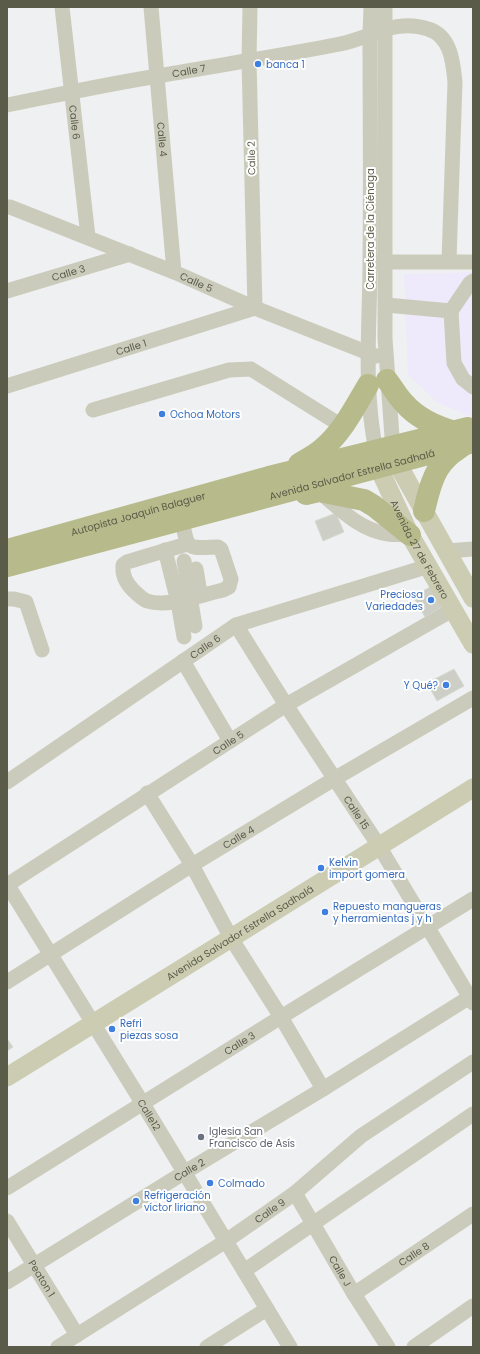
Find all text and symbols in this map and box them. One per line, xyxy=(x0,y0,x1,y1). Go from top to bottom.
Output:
place label: banca 1 xyxy=(266,57,305,72)
marker: banca 1 xyxy=(253,59,263,69)
street label: Calle 7 xyxy=(171,61,207,81)
street label: Calle 6 xyxy=(65,104,84,140)
street label: Calle 4 xyxy=(153,122,171,157)
street label: Calle 2 xyxy=(244,141,259,175)
street label: Carretera de la Ciénaga xyxy=(363,168,378,290)
street label: Calle 3 xyxy=(50,261,87,285)
street label: Calle 5 xyxy=(177,269,215,296)
street label: Calle 1 xyxy=(114,336,148,359)
place label: Ochoa Motors xyxy=(170,407,240,422)
marker: Ochoa Motors xyxy=(157,409,167,419)
street label: Avenida Salvador Estrella Sadhalá xyxy=(268,445,437,504)
street label: Autopista Joaquín Balaguer xyxy=(69,488,207,540)
street label: Avenida 27 de Febrero xyxy=(387,497,453,602)
place label: Preciosa Variedades xyxy=(365,587,423,614)
marker: Preciosa Variedades xyxy=(426,595,436,605)
street label: Calle 6 xyxy=(187,631,224,663)
place label: Y Qué? xyxy=(404,678,438,693)
marker: Y Qué? xyxy=(441,680,451,690)
street label: Calle 5 xyxy=(210,727,247,759)
street label: Calle 15 xyxy=(340,793,373,833)
street label: Calle 4 xyxy=(220,822,257,853)
place label: Kelvin import gomera xyxy=(329,855,405,882)
marker: Kelvin import gomera xyxy=(316,863,326,873)
street label: Avenida Salvador Estrella Sadhalá xyxy=(164,882,317,984)
place label: Repuesto mangueras y herramientas j y h xyxy=(333,899,441,926)
marker: Repuesto mangueras y herramientas j y h xyxy=(320,907,330,917)
place label: Refri piezas sosa xyxy=(120,1016,178,1043)
marker: Refri piezas sosa xyxy=(107,1024,117,1034)
street label: Calle 3 xyxy=(221,1028,258,1059)
street label: Calle12 xyxy=(134,1096,164,1134)
place label: Iglesia San Francisco de Asís xyxy=(209,1124,295,1151)
marker: Iglesia San Francisco de Asís xyxy=(196,1132,206,1142)
street label: Calle 2 xyxy=(171,1155,208,1185)
place label: Colmado xyxy=(218,1176,265,1191)
marker: Colmado xyxy=(205,1178,215,1188)
place label: Refrigeración víctor liriano xyxy=(144,1188,211,1215)
street label: Calle 9 xyxy=(252,1195,289,1227)
marker: Refrigeración víctor liriano xyxy=(131,1196,141,1206)
street label: Calle 8 xyxy=(395,1238,433,1270)
street label: Calle J xyxy=(325,1253,355,1289)
street label: Peaton 1 xyxy=(24,1257,59,1300)

